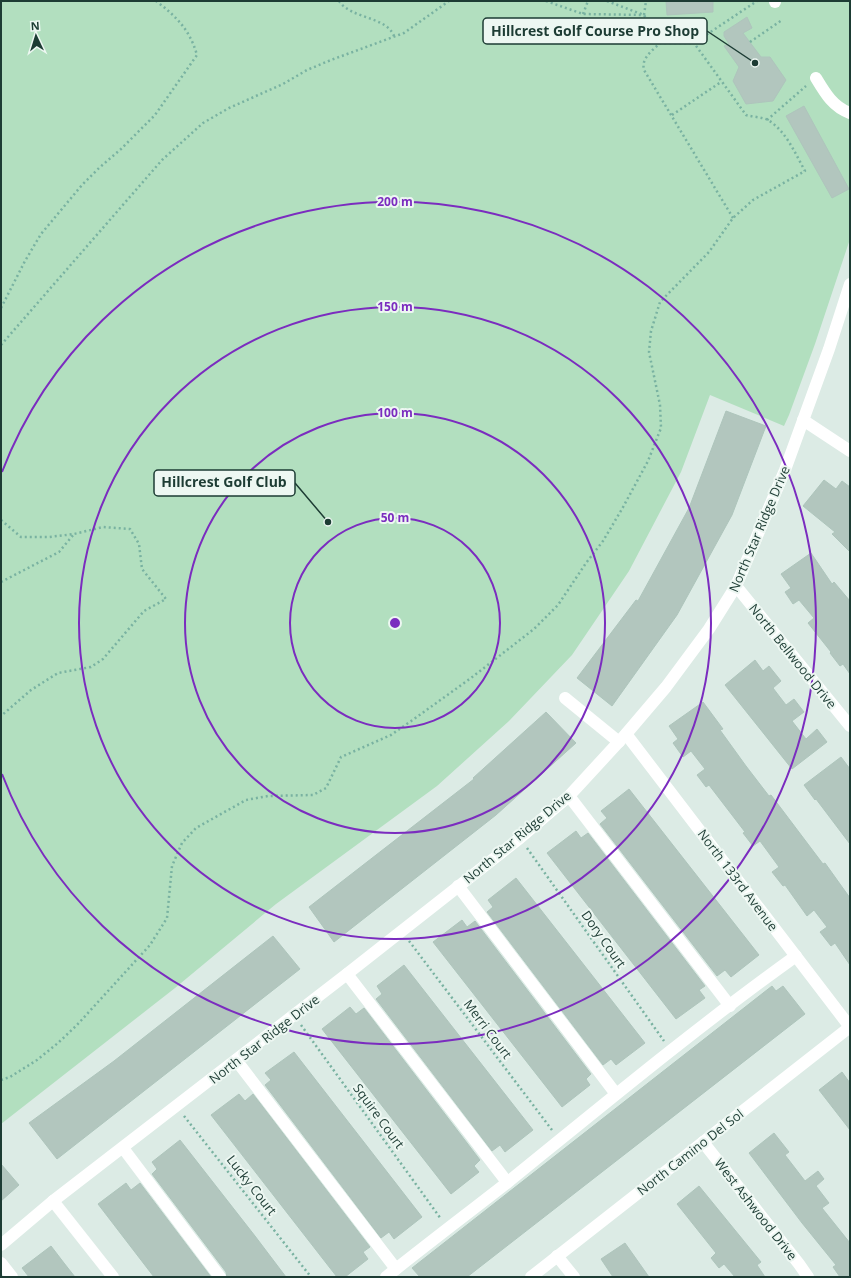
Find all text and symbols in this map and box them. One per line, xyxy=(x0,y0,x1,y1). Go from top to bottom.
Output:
north arrow xyxy=(16,16,56,56)
text: N xyxy=(30,18,40,33)
callout: Hillcrest Golf Course Pro Shop xyxy=(483,18,707,44)
text: Hillcrest Golf Course Pro Shop xyxy=(491,21,699,40)
text: 200 m xyxy=(377,193,413,210)
text: 150 m xyxy=(377,298,413,315)
text: 100 m xyxy=(377,404,413,421)
street label: North Star Ridge Drive xyxy=(724,463,794,595)
callout: Hillcrest Golf Club xyxy=(154,470,295,496)
text: Hillcrest Golf Club xyxy=(161,472,287,491)
text: 50 m xyxy=(381,509,409,526)
street label: North Bellwood Drive xyxy=(745,600,841,712)
centre of rings xyxy=(388,616,402,630)
street label: North Star Ridge Drive xyxy=(459,787,575,887)
street label: North 133rd Avenue xyxy=(694,825,782,935)
street label: Dory Court xyxy=(578,907,631,972)
street label: North Star Ridge Drive xyxy=(205,990,323,1088)
street label: Merri Court xyxy=(460,996,517,1063)
street label: Squire Court xyxy=(349,1080,409,1152)
street label: North Camino Del Sol xyxy=(633,1105,747,1199)
street label: Lucky Court xyxy=(223,1151,281,1219)
street label: West Ashwood Drive xyxy=(711,1154,801,1264)

